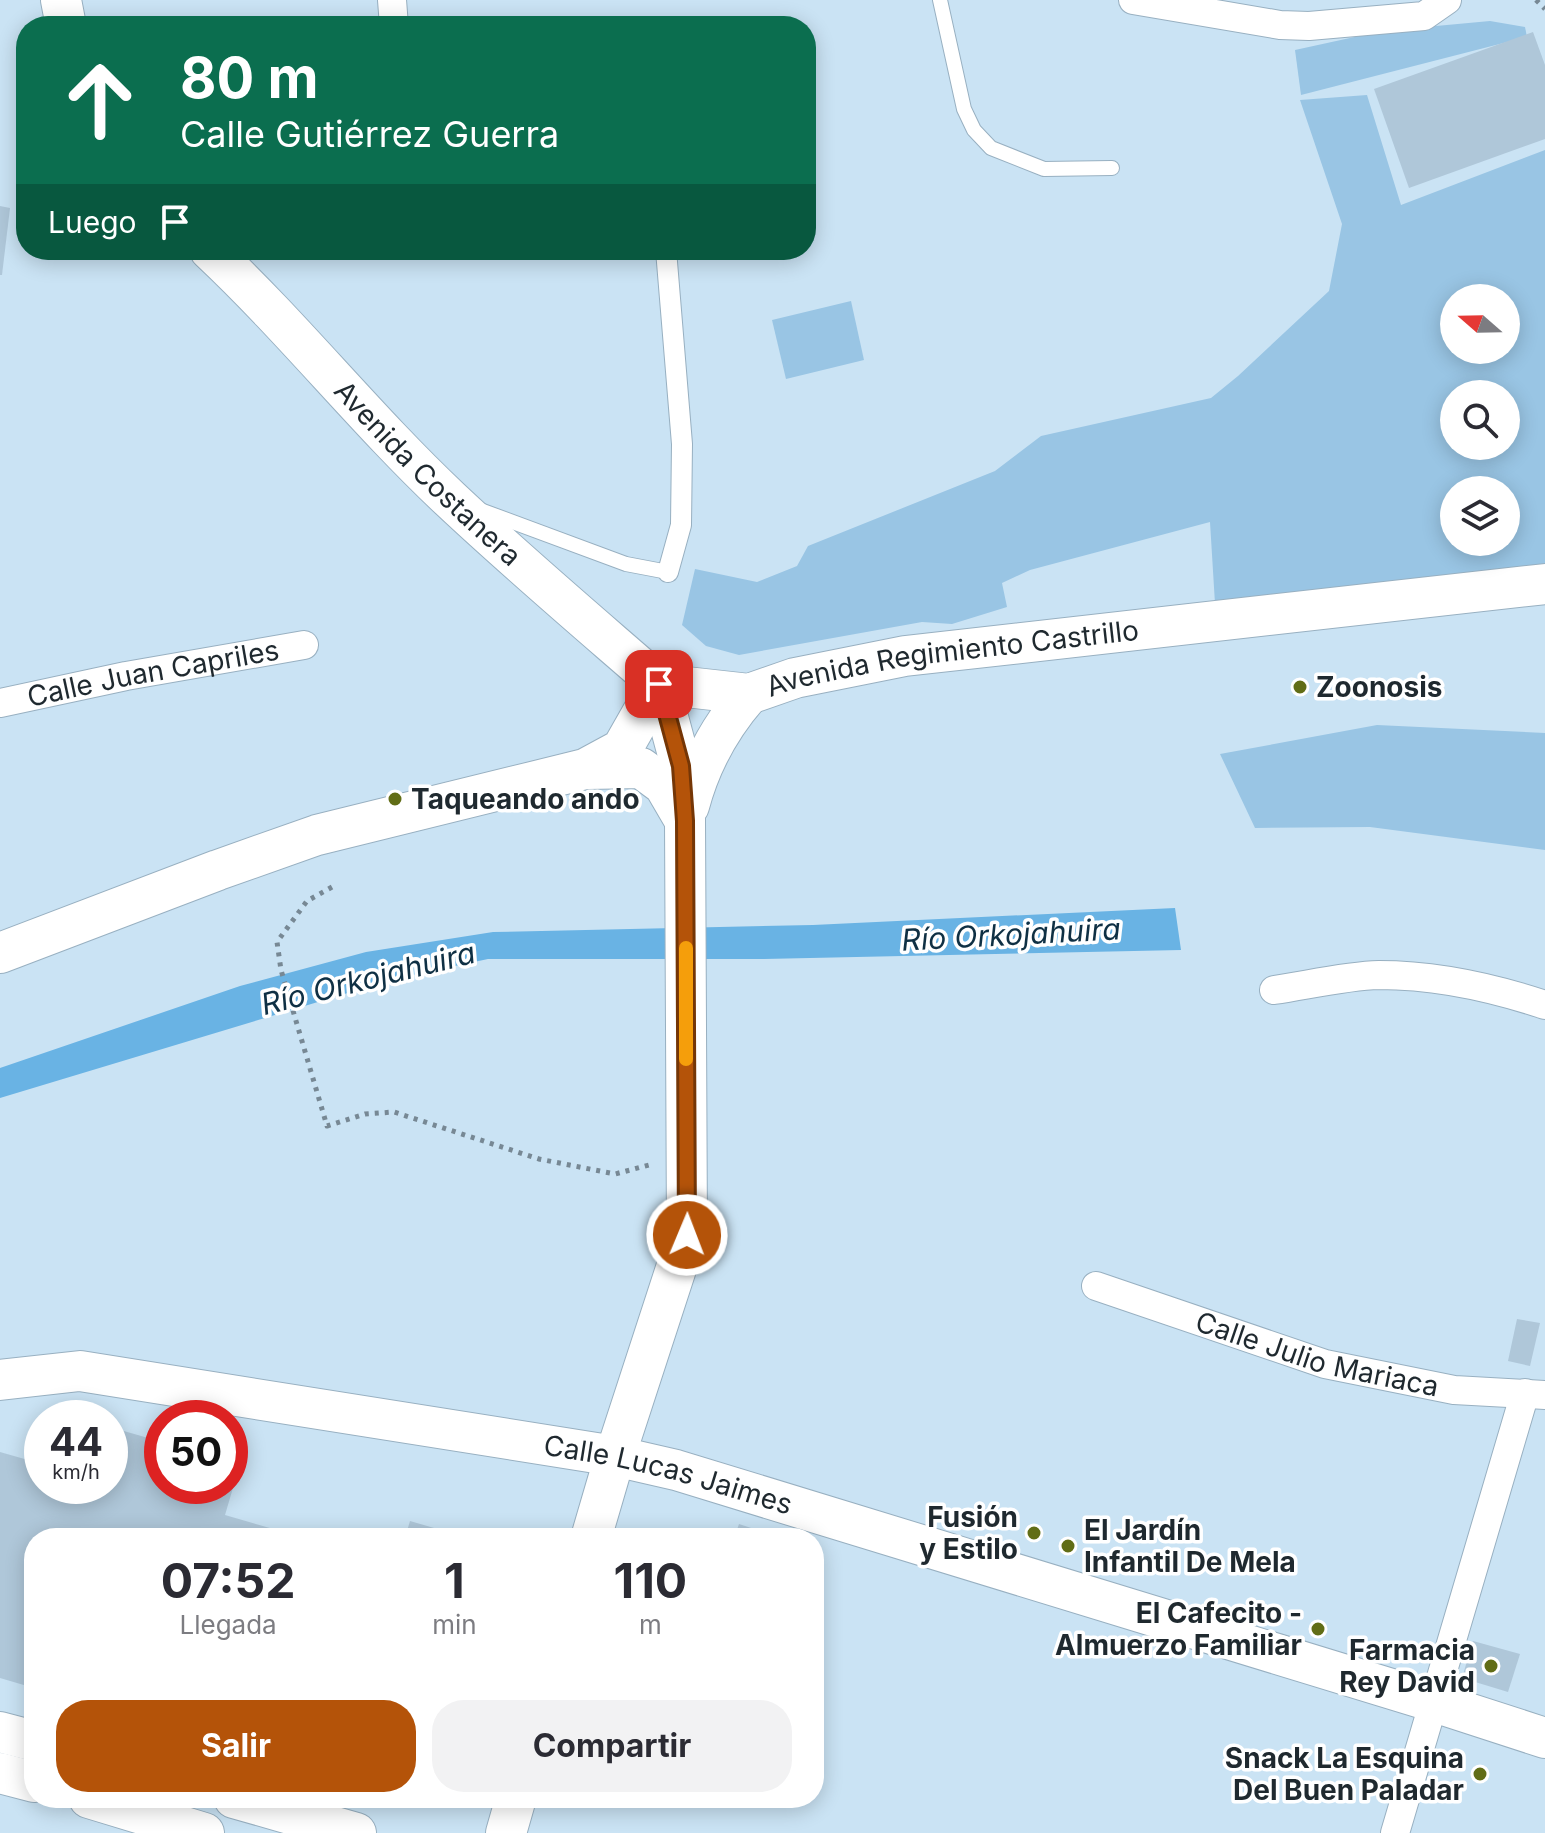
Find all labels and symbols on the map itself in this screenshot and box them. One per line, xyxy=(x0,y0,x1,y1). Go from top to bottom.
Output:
north arrow xyxy=(1440,284,1520,364)
street label: Avenida Costanera xyxy=(327,374,528,573)
street label: Avenida Regimiento Castrillo xyxy=(761,613,1140,704)
street label: Calle Juan Capriles xyxy=(24,633,282,714)
pin xyxy=(625,650,693,718)
place label: Zoonosis xyxy=(1316,670,1443,704)
marker: Zoonosis xyxy=(1291,678,1309,696)
place label: Taqueando ando xyxy=(411,782,640,816)
marker: Taqueando ando xyxy=(386,790,404,808)
water label: Río Orkojahuira xyxy=(901,910,1121,958)
water label: Río Orkojahuira xyxy=(257,934,479,1022)
position arrow xyxy=(645,1193,729,1277)
street label: Calle Julio Mariaca xyxy=(1191,1304,1442,1404)
speed limit sign: 50 xyxy=(144,1400,248,1504)
street label: Calle Lucas Jaimes xyxy=(541,1428,796,1522)
place label: Fusión y Estilo xyxy=(919,1500,1018,1566)
place label: El Jardín Infantil De Mela xyxy=(1084,1513,1296,1579)
marker: Fusión y Estilo xyxy=(1025,1524,1043,1542)
marker: El Jardín Infantil De Mela xyxy=(1059,1537,1077,1555)
place label: El Cafecito - Almuerzo Familiar xyxy=(1055,1596,1302,1662)
marker: El Cafecito - Almuerzo Familiar xyxy=(1309,1620,1327,1638)
place label: Farmacia Rey David xyxy=(1339,1633,1475,1699)
marker: Farmacia Rey David xyxy=(1482,1657,1500,1675)
place label: Snack La Esquina Del Buen Paladar xyxy=(1225,1741,1464,1807)
marker: Snack La Esquina Del Buen Paladar xyxy=(1471,1765,1489,1783)

